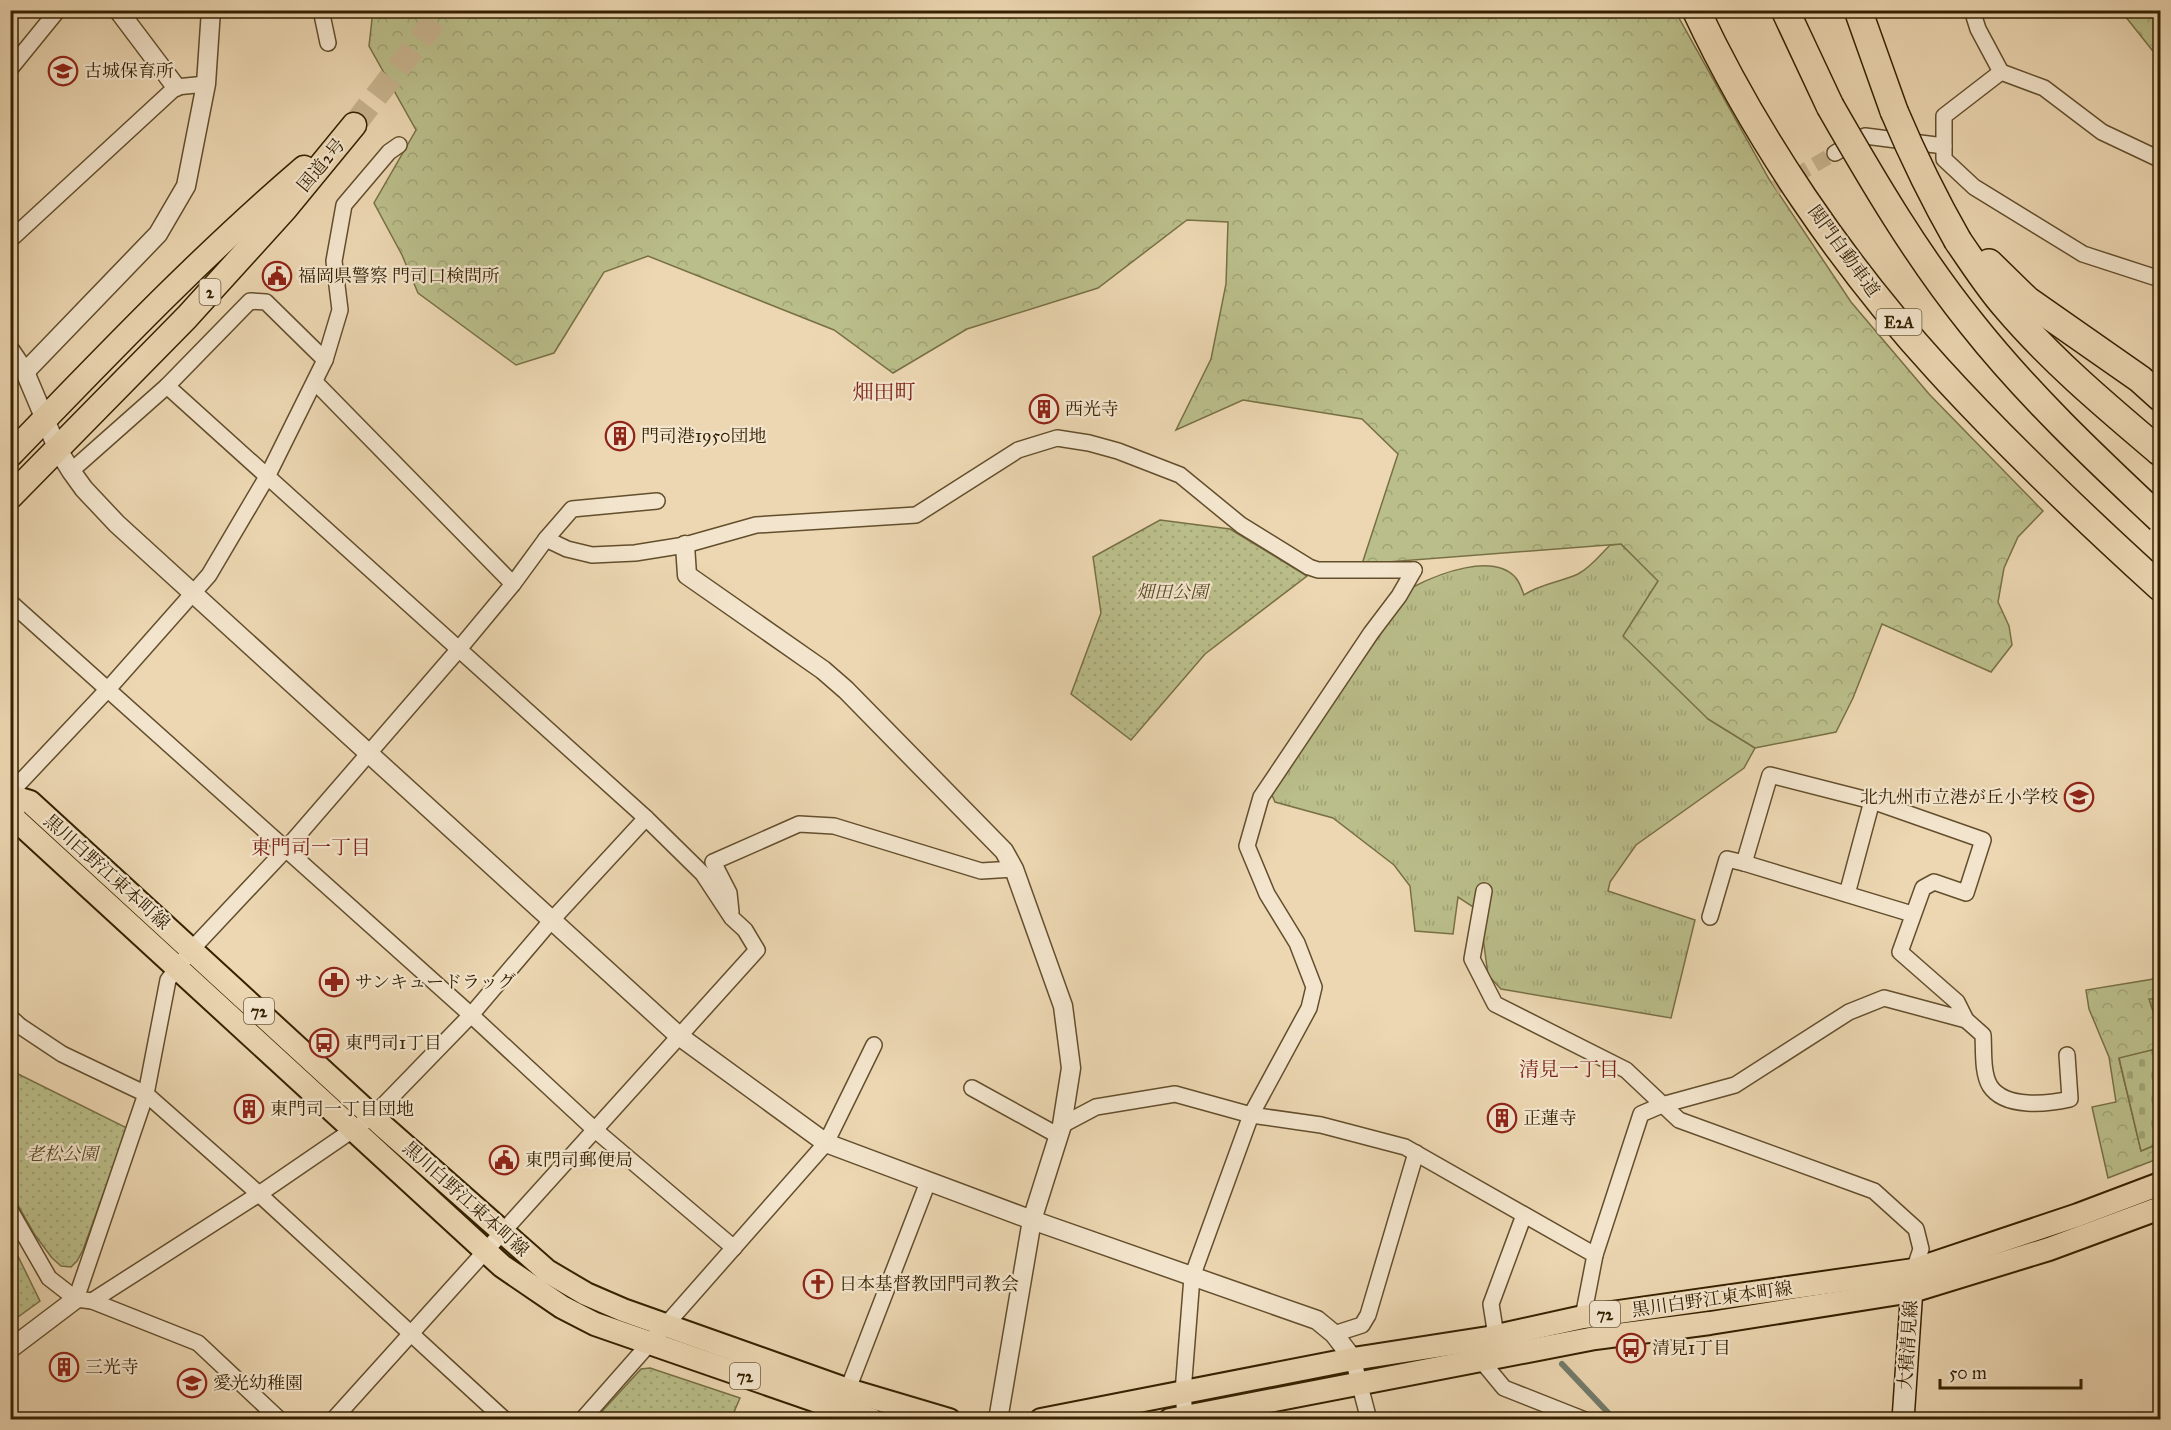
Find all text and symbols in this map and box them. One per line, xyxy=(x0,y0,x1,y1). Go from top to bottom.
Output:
school or university icon: 古城保育所 xyxy=(47,55,79,87)
place label: 古城保育所 xyxy=(84,60,174,82)
street label: 国道2号 xyxy=(292,134,350,196)
street label: 関門自動車道 xyxy=(1803,201,1885,301)
public building icon: 福岡県警察 門司口検問所 xyxy=(261,260,293,292)
place label: 福岡県警察 門司口検問所 xyxy=(298,265,500,287)
road number: 2 xyxy=(200,279,220,305)
road number: E2A xyxy=(1876,309,1922,335)
district label: 畑田町 xyxy=(853,379,916,405)
building icon: 西光寺 xyxy=(1028,393,1060,425)
place label: 西光寺 xyxy=(1065,398,1119,420)
building icon: 門司港1950団地 xyxy=(604,420,636,452)
place label: 門司港1950団地 xyxy=(641,425,767,447)
park label: 畑田公園 xyxy=(1136,581,1211,603)
school or university icon: 北九州市立港が丘小学校 xyxy=(2063,781,2095,813)
place label: 北九州市立港が丘小学校 xyxy=(1860,786,2058,808)
street label: 黒川白野江東本町線 xyxy=(39,810,175,934)
district label: 東門司一丁目 xyxy=(251,835,371,859)
pharmacy icon: サンキュードラッグ xyxy=(318,966,350,998)
place label: サンキュードラッグ xyxy=(355,971,516,993)
road number: 72 xyxy=(244,998,274,1024)
bus stop icon: 東門司1丁目 xyxy=(308,1027,340,1059)
place label: 東門司1丁目 xyxy=(345,1032,442,1054)
district label: 清見一丁目 xyxy=(1519,1057,1619,1081)
building icon: 東門司一丁目団地 xyxy=(233,1093,265,1125)
place label: 東門司一丁目団地 xyxy=(270,1098,414,1120)
building icon: 正蓮寺 xyxy=(1486,1102,1518,1134)
place label: 正蓮寺 xyxy=(1523,1107,1577,1129)
street label: 黒川白野江東本町線 xyxy=(398,1137,534,1261)
park label: 老松公園 xyxy=(26,1143,101,1165)
public building icon: 東門司郵便局 xyxy=(488,1144,520,1176)
place label: 東門司郵便局 xyxy=(525,1149,633,1171)
church icon: 日本基督教団門司教会 xyxy=(802,1268,834,1300)
place label: 日本基督教団門司教会 xyxy=(839,1273,1019,1295)
street label: 黒川白野江東本町線 xyxy=(1630,1277,1794,1321)
street label: 大積清見線 xyxy=(1894,1299,1922,1391)
road number: 72 xyxy=(1590,1301,1620,1327)
bus stop icon: 清見1丁目 xyxy=(1615,1332,1647,1364)
place label: 清見1丁目 xyxy=(1652,1337,1731,1359)
building icon: 三光寺 xyxy=(48,1351,80,1383)
scale bar xyxy=(1940,1352,2081,1390)
place label: 三光寺 xyxy=(85,1356,139,1378)
text: 50 m xyxy=(1949,1362,1987,1384)
road number: 72 xyxy=(730,1363,760,1389)
school or university icon: 愛光幼稚園 xyxy=(176,1367,208,1399)
place label: 愛光幼稚園 xyxy=(213,1372,303,1394)

